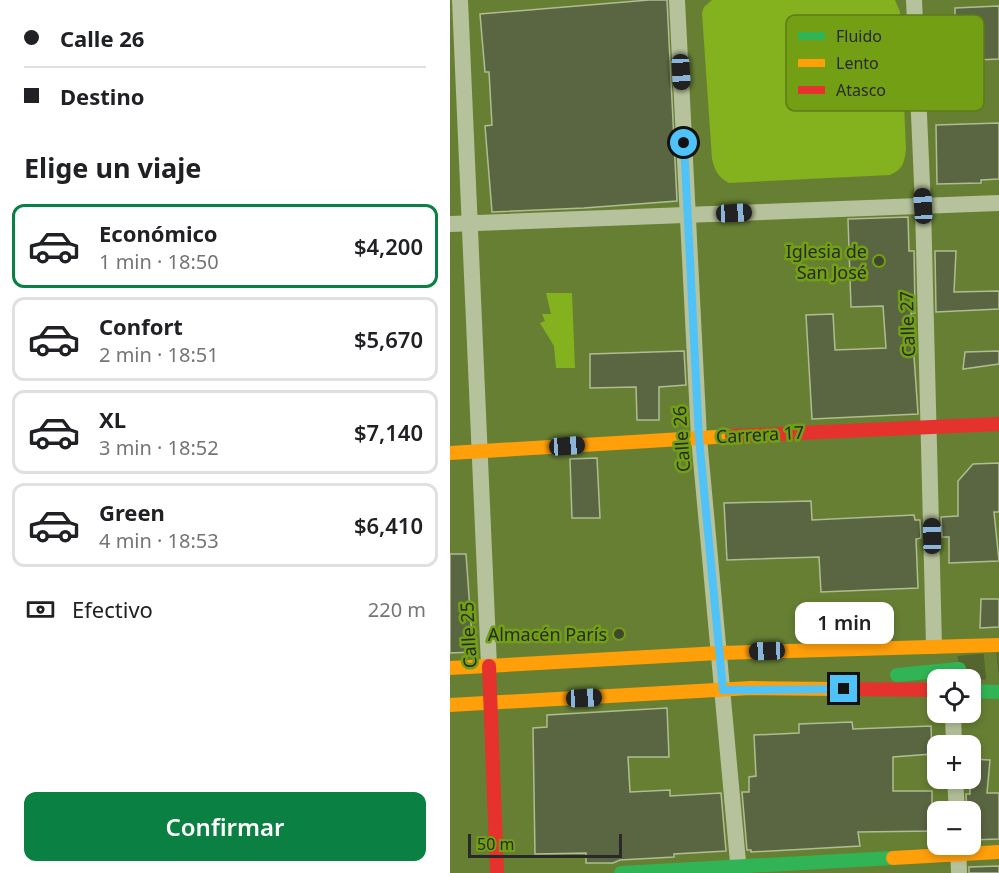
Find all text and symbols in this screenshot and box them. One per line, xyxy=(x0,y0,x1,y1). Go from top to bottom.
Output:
legend xyxy=(786,15,984,111)
text: Calle 26 xyxy=(60,23,144,53)
text: Fluido xyxy=(836,25,882,47)
text: Lento xyxy=(836,52,879,74)
car xyxy=(671,54,691,90)
text: Atasco xyxy=(836,79,886,101)
text: Destino xyxy=(60,81,144,111)
route start xyxy=(670,129,697,156)
text: Elige un viaje xyxy=(24,149,201,186)
car xyxy=(913,188,933,224)
car xyxy=(716,203,752,223)
text: Económico xyxy=(99,218,218,248)
icon: car xyxy=(27,219,81,273)
text: $4,200 xyxy=(354,231,423,261)
place label: Iglesia de San José xyxy=(786,239,867,284)
text: 1 min · 18:50 xyxy=(99,248,219,275)
marker: Iglesia de San José xyxy=(872,254,886,268)
street label: Calle 27 xyxy=(894,291,920,357)
text: Confort xyxy=(99,311,183,341)
icon: car xyxy=(27,312,81,366)
text: $5,670 xyxy=(354,324,423,354)
text: 2 min · 18:51 xyxy=(99,341,219,368)
text: XL xyxy=(99,404,126,434)
icon: car xyxy=(27,405,81,459)
street label: Calle 26 xyxy=(667,405,695,473)
text: $7,140 xyxy=(354,417,423,447)
street label: Carrera 17 xyxy=(715,420,805,448)
text: 3 min · 18:52 xyxy=(99,434,219,461)
car xyxy=(548,436,586,456)
text: Green xyxy=(99,497,165,527)
icon: car xyxy=(27,498,81,552)
text: $6,410 xyxy=(354,510,423,540)
car xyxy=(923,518,941,554)
text: 4 min · 18:53 xyxy=(99,527,219,554)
icon: cash xyxy=(24,593,57,626)
text: Efectivo xyxy=(72,594,153,624)
text: 220 m xyxy=(368,596,426,623)
street label: Calle 25 xyxy=(454,601,482,669)
callout: 1 min xyxy=(794,602,894,644)
text: 1 min xyxy=(817,609,872,636)
place label: Almacén París xyxy=(488,622,607,646)
marker: Almacén París xyxy=(612,627,626,641)
car xyxy=(749,641,785,661)
map controls xyxy=(927,669,981,855)
button: locate xyxy=(927,669,981,723)
route end xyxy=(830,675,857,702)
car xyxy=(566,688,602,708)
button: + xyxy=(927,735,981,789)
button: Confirmar xyxy=(24,792,426,861)
button: − xyxy=(927,801,981,855)
scale bar xyxy=(468,831,622,858)
text: 50 m xyxy=(477,833,514,855)

